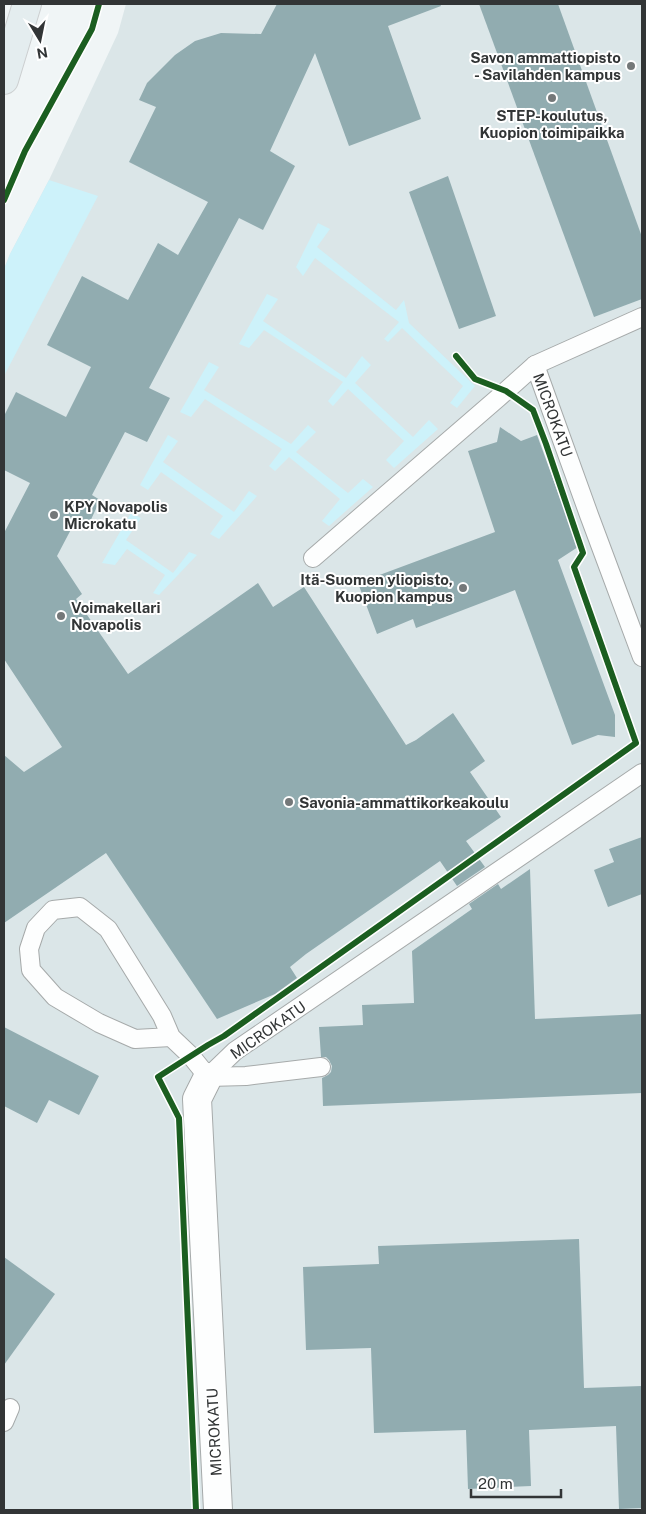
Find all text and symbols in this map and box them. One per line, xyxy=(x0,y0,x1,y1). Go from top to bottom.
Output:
north arrow xyxy=(15,15,65,65)
text: N xyxy=(35,44,49,62)
place label: Savon ammattiopisto - Savilahden kampus xyxy=(470,49,621,83)
marker: Savon ammattiopisto - Savilahden kampus xyxy=(625,60,637,72)
marker: STEP-koulutus, Kuopion toimipaikka xyxy=(546,92,558,104)
place label: STEP-koulutus, Kuopion toimipaikka xyxy=(479,107,625,141)
street label: MICROKATU xyxy=(530,371,576,459)
place label: KPY Novapolis Microkatu xyxy=(64,498,168,532)
marker: KPY Novapolis Microkatu xyxy=(48,509,60,521)
place label: Itä-Suomen yliopisto, Kuopion kampus xyxy=(300,571,453,605)
marker: Itä-Suomen yliopisto, Kuopion kampus xyxy=(457,582,469,594)
place label: Voimakellari Novapolis xyxy=(71,599,160,633)
marker: Voimakellari Novapolis xyxy=(55,610,67,622)
place label: Savonia-ammattikorkeakoulu xyxy=(299,794,509,811)
marker: Savonia-ammattikorkeakoulu xyxy=(283,796,295,808)
street label: MICROKATU xyxy=(227,998,309,1062)
street label: MICROKATU xyxy=(203,1388,225,1476)
scale bar xyxy=(471,1466,561,1498)
text: 20 m xyxy=(478,1475,513,1492)

